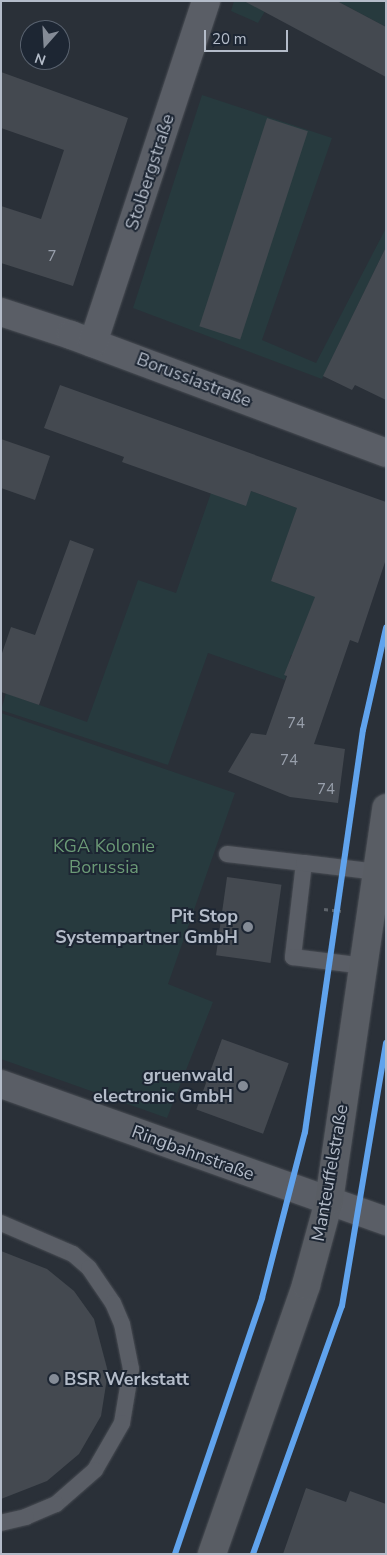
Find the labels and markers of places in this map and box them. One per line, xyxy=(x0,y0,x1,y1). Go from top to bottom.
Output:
place label: Pit Stop Systempartner GmbH xyxy=(55,906,238,949)
marker: Pit Stop Systempartner GmbH xyxy=(242,921,254,933)
place label: gruenwald electronic GmbH xyxy=(93,1065,233,1108)
marker: gruenwald electronic GmbH xyxy=(237,1080,249,1092)
place label: BSR Werkstatt xyxy=(64,1368,189,1390)
marker: BSR Werkstatt xyxy=(48,1373,60,1385)

